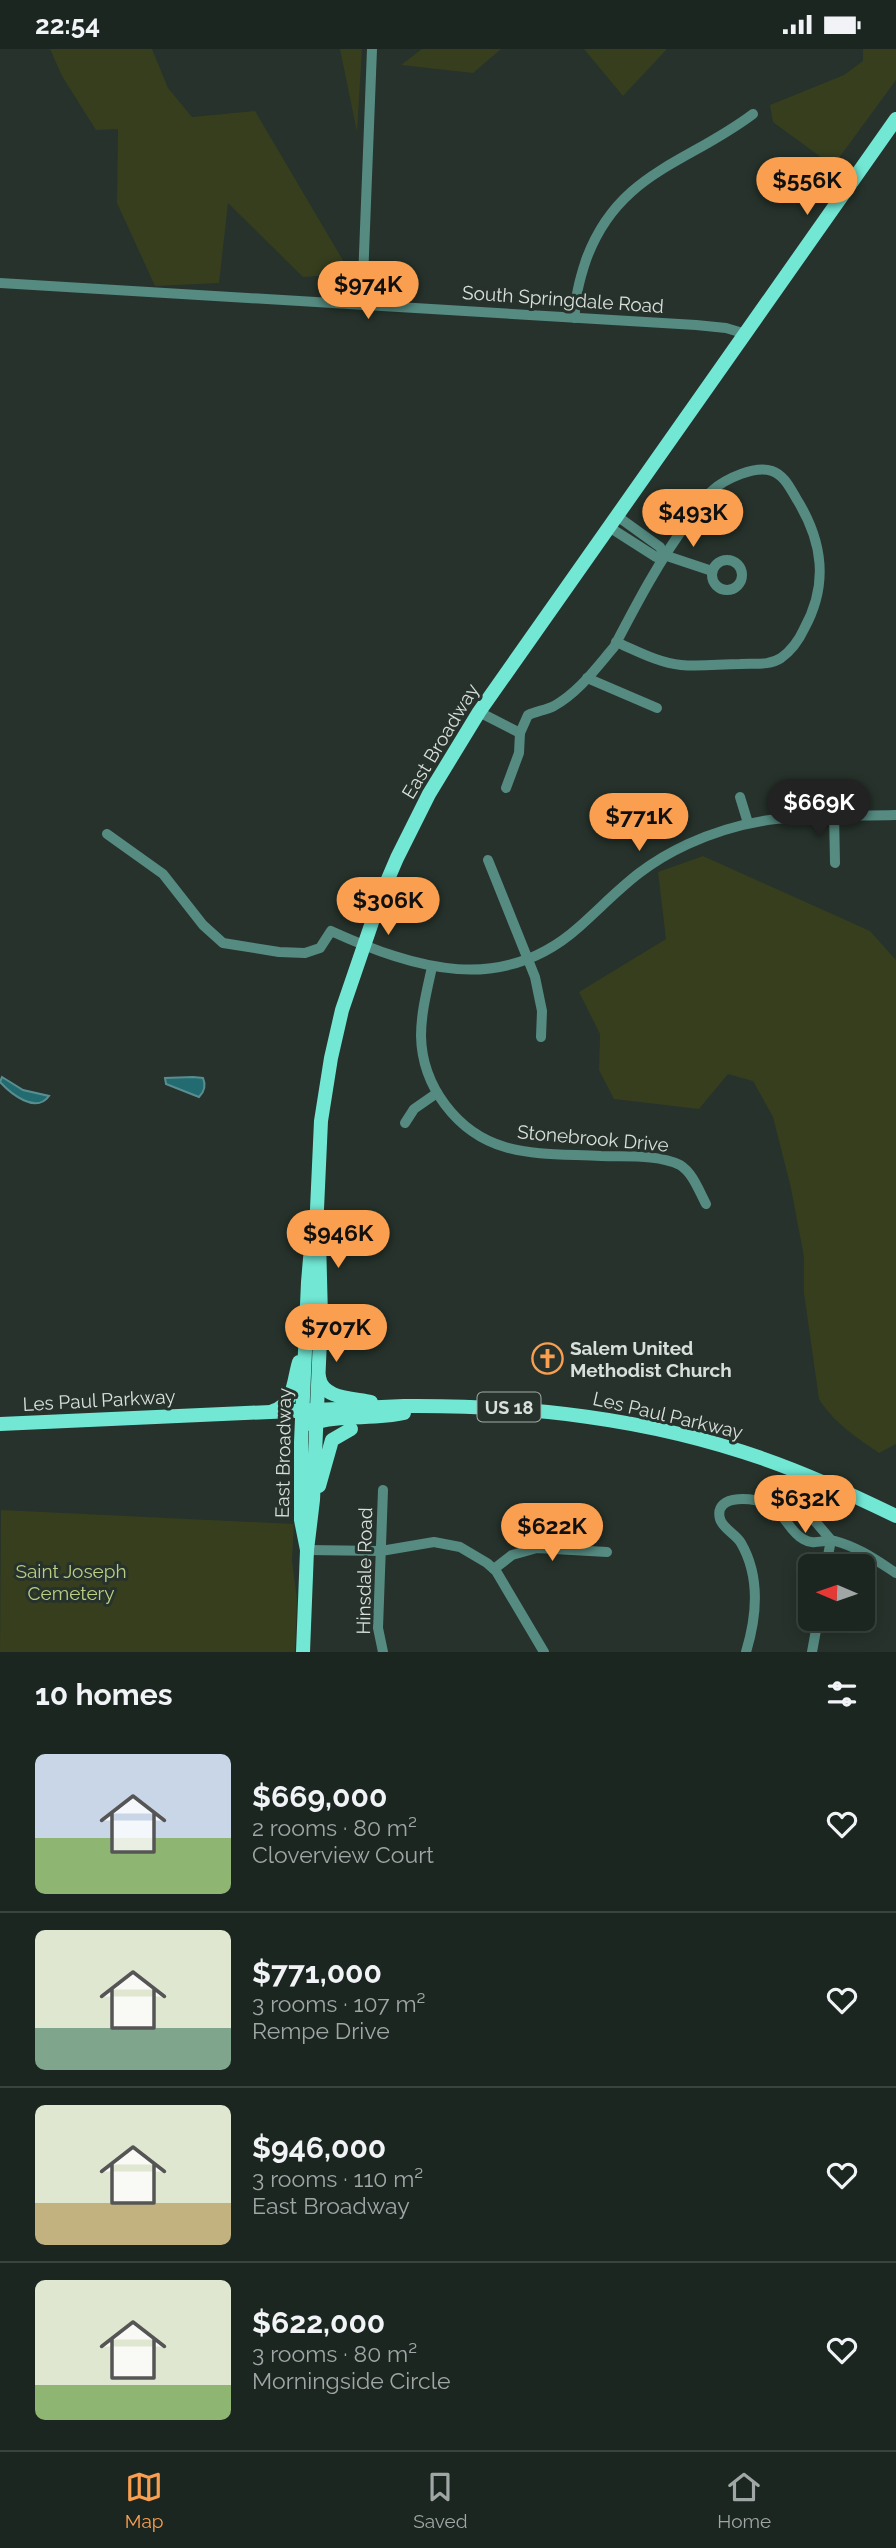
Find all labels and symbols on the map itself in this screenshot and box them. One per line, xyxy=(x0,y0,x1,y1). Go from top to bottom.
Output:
pin: $556K xyxy=(758,157,856,217)
pin: $974K xyxy=(319,261,417,321)
street label: South Springdale Road xyxy=(461,281,665,317)
pin: $493K xyxy=(644,489,742,549)
street label: East Broadway xyxy=(397,679,483,803)
pin: $669K xyxy=(770,779,868,839)
pin: $771K xyxy=(590,793,688,853)
pin: $306K xyxy=(339,877,437,937)
street label: Stonebrook Drive xyxy=(516,1120,670,1156)
pin: $946K xyxy=(289,1211,387,1270)
pin: $707K xyxy=(287,1305,385,1364)
place label: Salem United Methodist Church xyxy=(570,1337,732,1381)
church icon: Salem United Methodist Church xyxy=(530,1342,564,1376)
street label: Les Paul Parkway xyxy=(22,1385,176,1415)
street label: Les Paul Parkway xyxy=(591,1387,745,1443)
street label: East Broadway xyxy=(271,1388,295,1518)
road number: US 18 xyxy=(477,1393,540,1421)
pin: $632K xyxy=(756,1475,854,1535)
pin: $622K xyxy=(503,1503,601,1563)
street label: Hinsdale Road xyxy=(352,1507,376,1635)
north arrow xyxy=(798,1554,875,1631)
park label: Saint Joseph Cemetery xyxy=(15,1560,127,1604)

